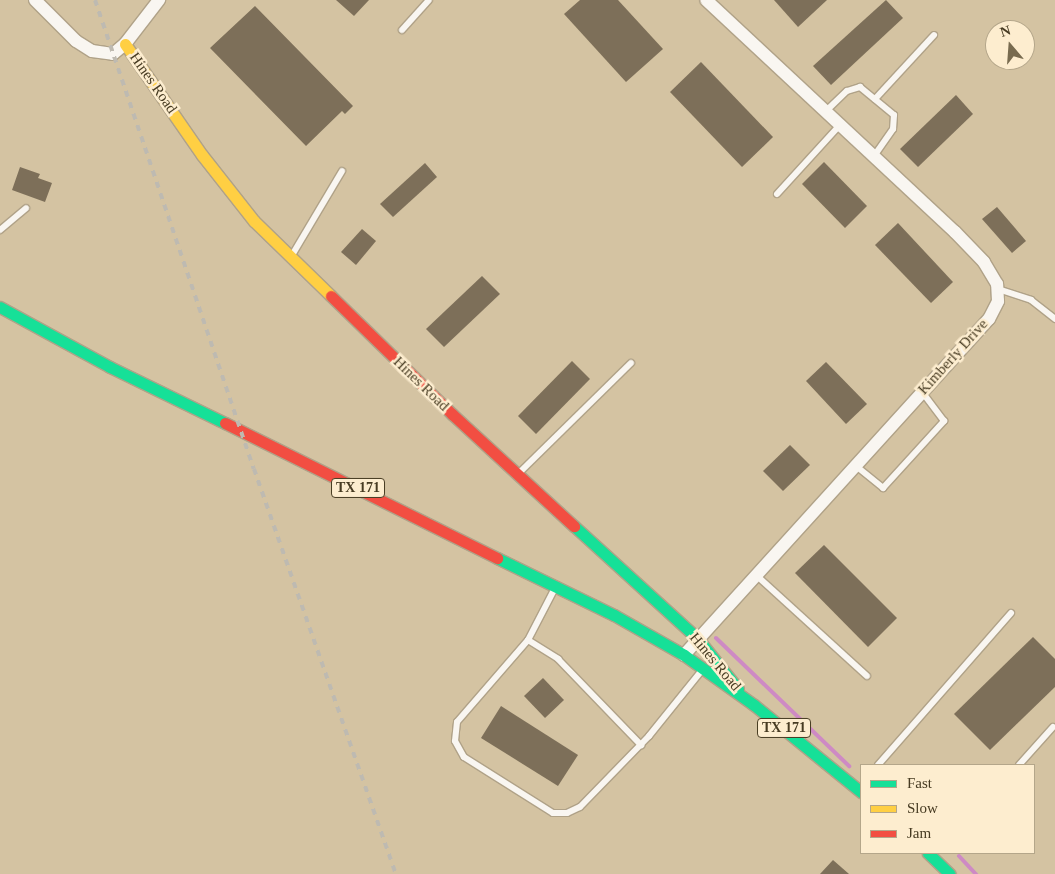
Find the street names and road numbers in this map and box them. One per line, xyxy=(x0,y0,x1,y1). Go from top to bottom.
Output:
street label: Hines Road xyxy=(125,49,181,117)
street label: Kimberly Drive xyxy=(914,316,992,398)
street label: Hines Road xyxy=(389,353,453,415)
road number: TX 171 xyxy=(330,476,386,499)
street label: Hines Road xyxy=(685,629,745,695)
road number: TX 171 xyxy=(756,716,812,740)

